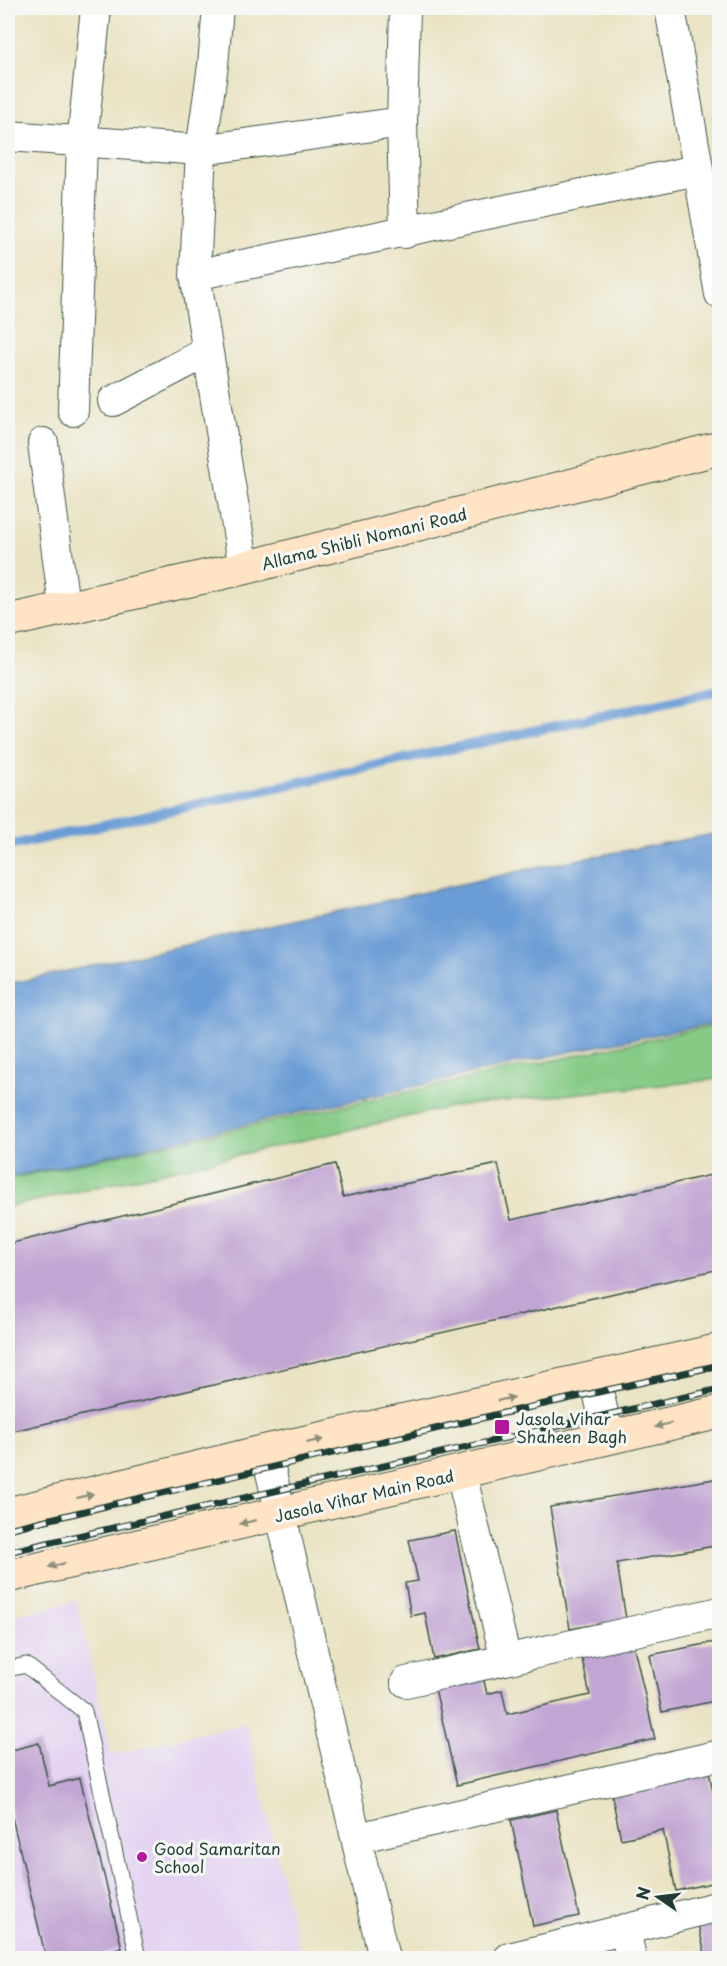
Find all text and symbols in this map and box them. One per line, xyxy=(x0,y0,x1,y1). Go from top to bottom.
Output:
street label: Allama Shibli Nomani Road xyxy=(259,501,469,575)
one-way arrow xyxy=(497,1394,516,1403)
place label: Jasola Vihar Shaheen Bagh xyxy=(516,1406,627,1448)
marker: Jasola Vihar Shaheen Bagh xyxy=(493,1418,511,1436)
one-way arrow xyxy=(653,1421,672,1431)
one-way arrow xyxy=(306,1435,325,1445)
street label: Jasola Vihar Main Road xyxy=(272,1463,456,1527)
one-way arrow xyxy=(76,1490,94,1500)
one-way arrow xyxy=(238,1518,257,1527)
one-way arrow xyxy=(48,1560,67,1570)
place label: Good Samaritan School xyxy=(154,1836,281,1878)
marker: Good Samaritan School xyxy=(135,1850,149,1864)
north arrow xyxy=(628,1867,688,1927)
text: N xyxy=(629,1884,656,1902)

